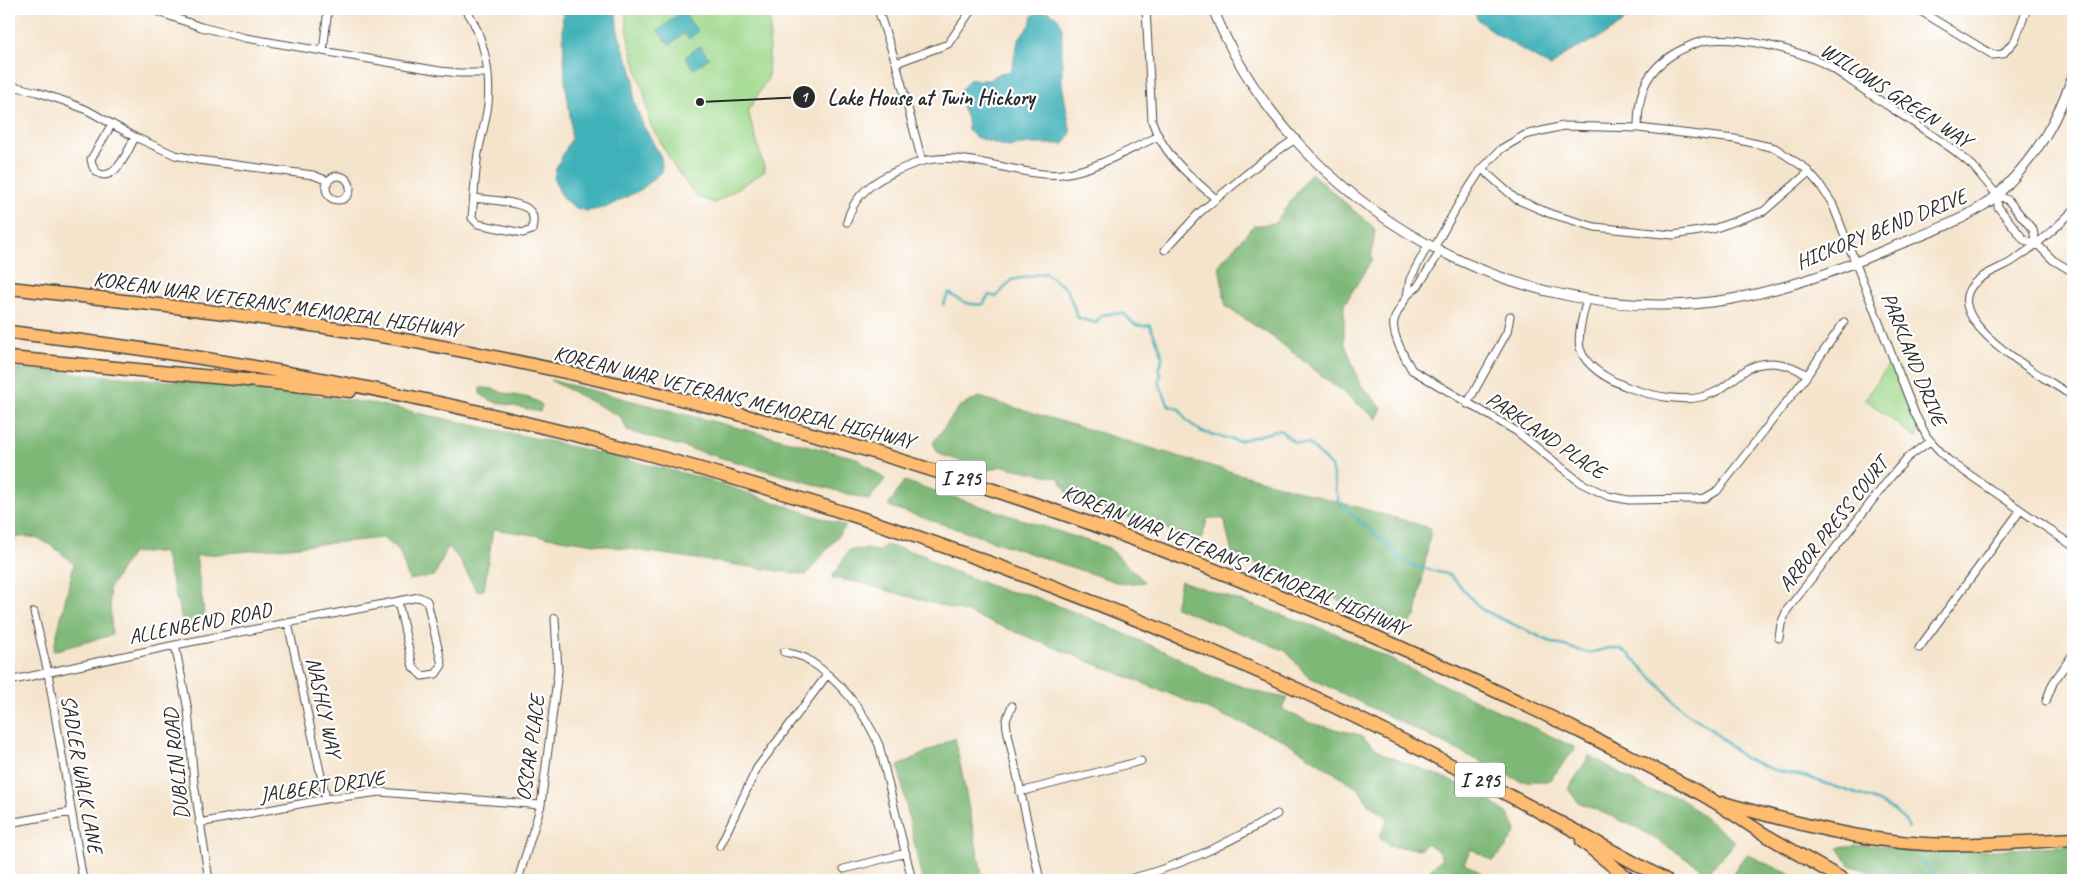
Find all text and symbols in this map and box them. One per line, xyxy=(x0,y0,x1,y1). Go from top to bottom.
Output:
street label: WILLOWS GREEN WAY xyxy=(1816,37,1980,156)
callout: Lake House at Twin Hickory xyxy=(792,79,1045,116)
text: Lake House at Twin Hickory xyxy=(827,84,1037,112)
text: 1 xyxy=(801,88,810,107)
street label: HICKORY BEND DRIVE xyxy=(1792,182,1972,275)
street label: KOREAN WAR VETERANS MEMORIAL HIGHWAY xyxy=(92,265,466,343)
street label: PARKLAND DRIVE xyxy=(1876,289,1954,432)
street label: KOREAN WAR VETERANS MEMORIAL HIGHWAY xyxy=(551,340,921,455)
street label: PARKLAND PLACE xyxy=(1481,386,1613,486)
street label: ARBOR PRESS COURT xyxy=(1772,448,1896,597)
road number: I 295 xyxy=(936,460,986,496)
street label: KOREAN WAR VETERANS MEMORIAL HIGHWAY xyxy=(1059,479,1415,643)
street label: ALLENBEND ROAD xyxy=(126,596,275,650)
street label: NASHLY WAY xyxy=(301,655,348,764)
street label: OSCAR PLACE xyxy=(510,691,551,802)
street label: SADLER WALK LANE xyxy=(55,693,109,857)
street label: DUBLIN ROAD xyxy=(157,705,195,821)
road number: I 295 xyxy=(1455,762,1505,798)
street label: JALBERT DRIVE xyxy=(257,764,389,808)

